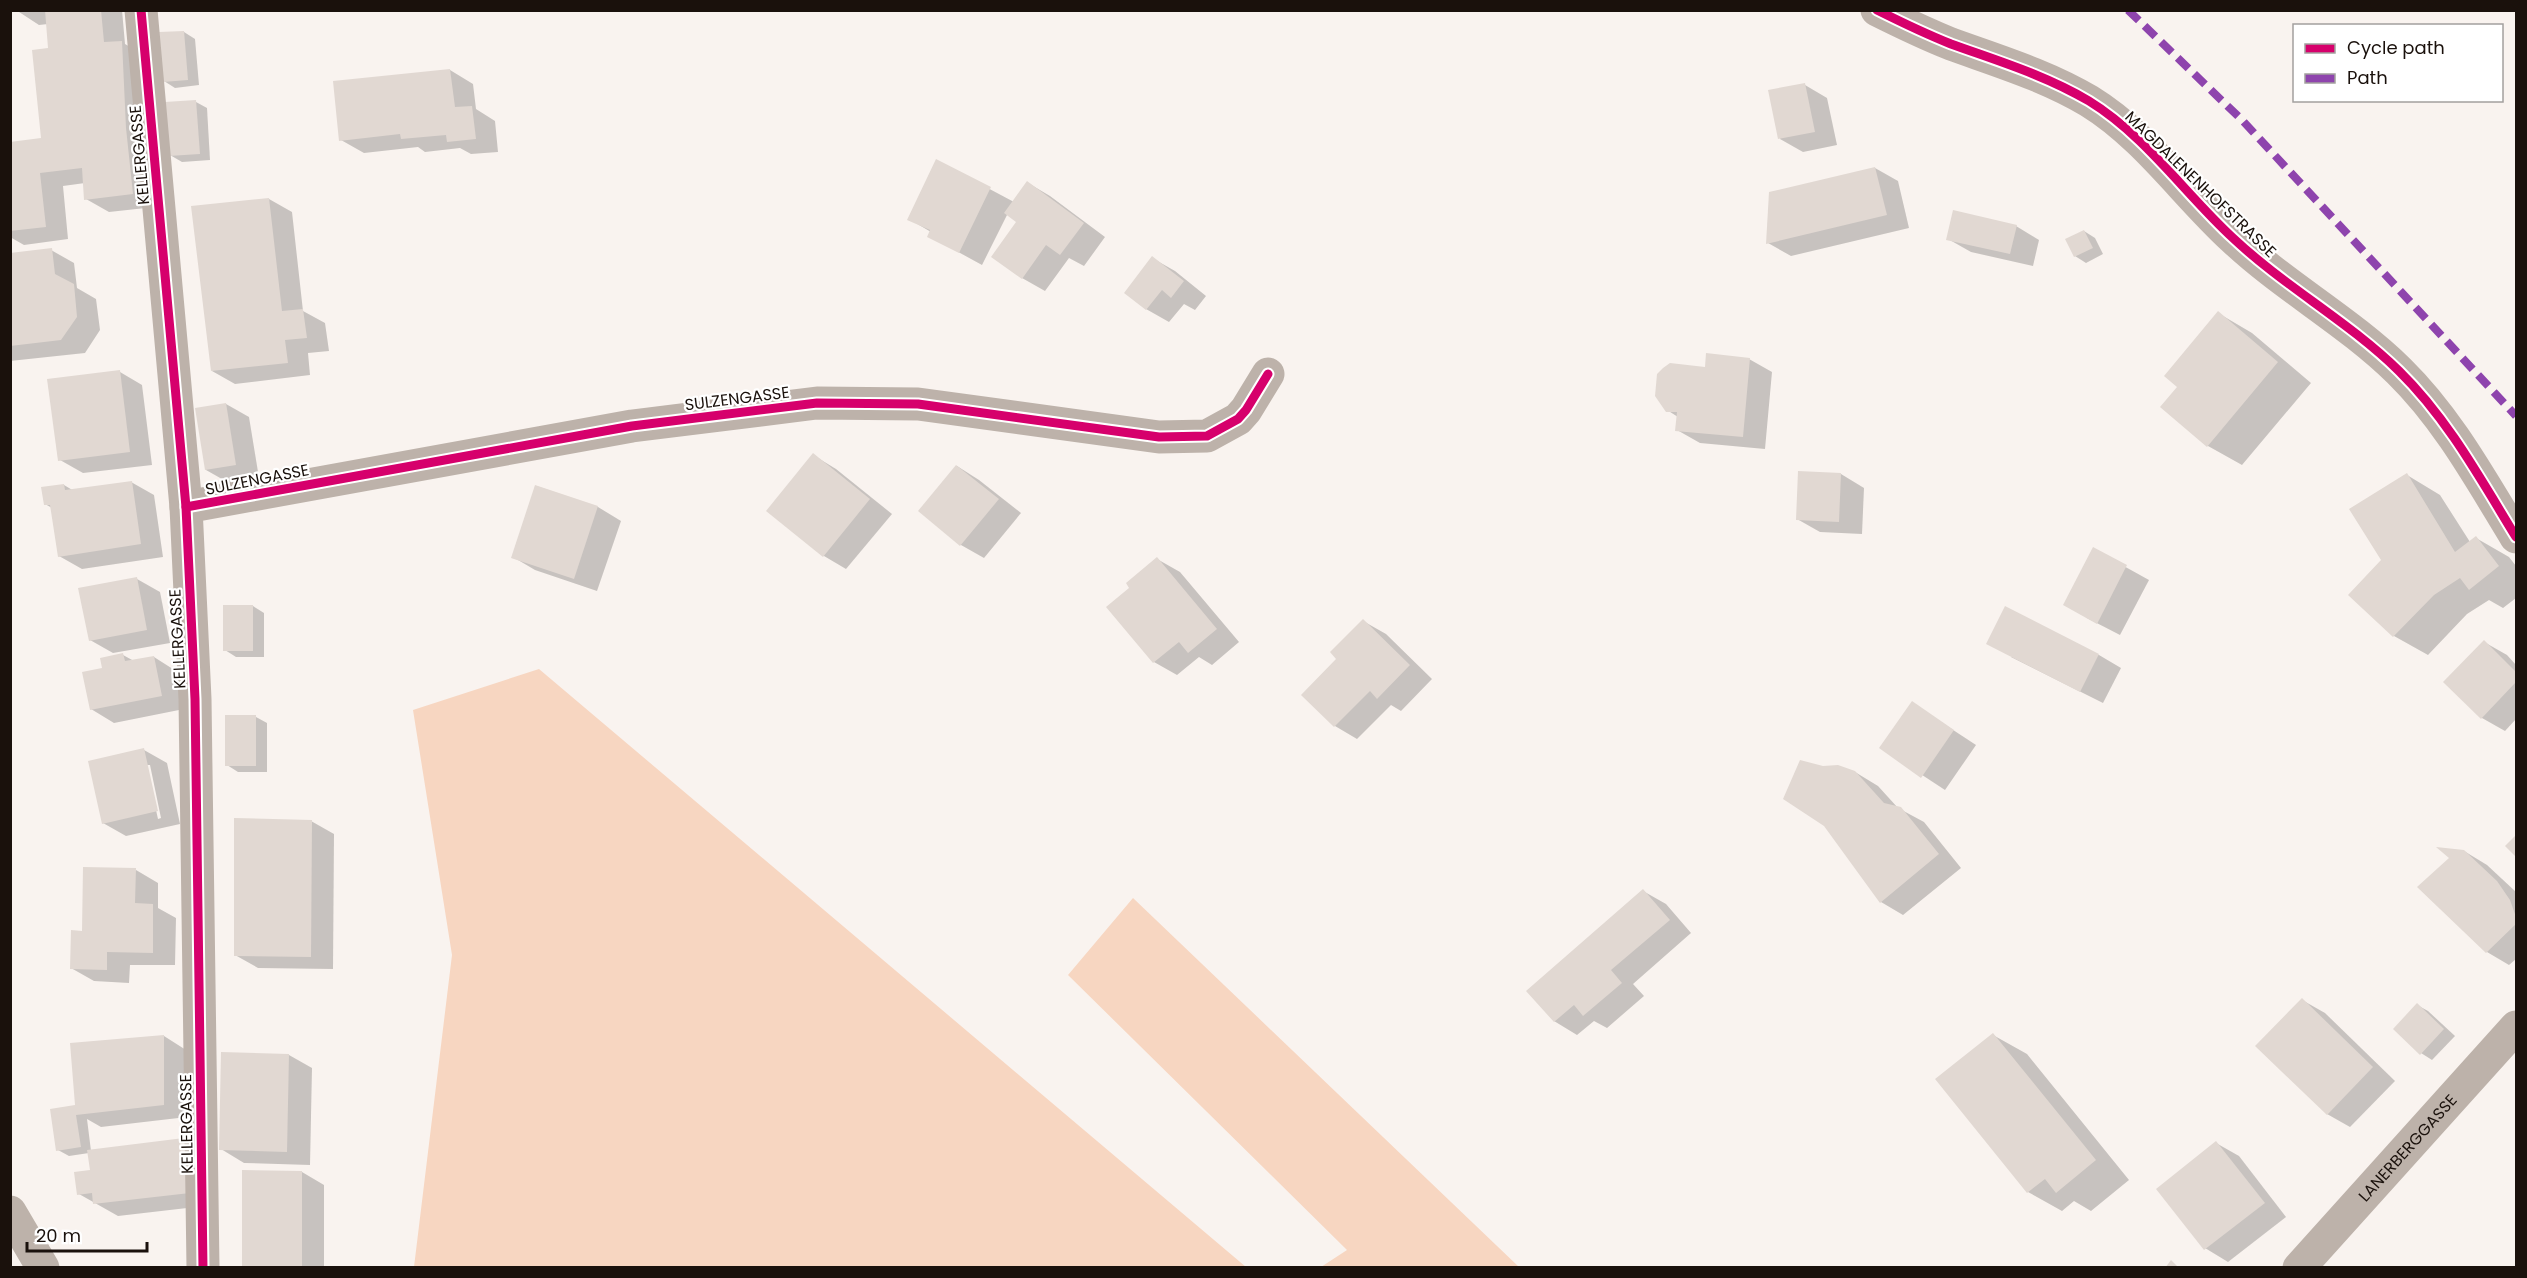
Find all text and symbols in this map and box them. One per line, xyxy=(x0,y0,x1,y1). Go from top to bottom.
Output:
legend xyxy=(2293,24,2503,102)
text: Cycle path xyxy=(2347,35,2445,60)
text: Path xyxy=(2347,65,2388,90)
street label: KELLERGASSE xyxy=(124,104,155,206)
street label: MAGDALENENHOFSTRASSE xyxy=(2120,106,2281,263)
street label: SULZENGASSE xyxy=(683,381,791,416)
street label: SULZENGASSE xyxy=(203,458,311,501)
street label: KELLERGASSE xyxy=(163,589,192,689)
street label: KELLERGASSE xyxy=(174,1074,199,1174)
street label: LANERBERGGASSE xyxy=(2353,1089,2462,1207)
scale bar xyxy=(27,1215,147,1253)
text: 20 m xyxy=(36,1223,81,1248)

